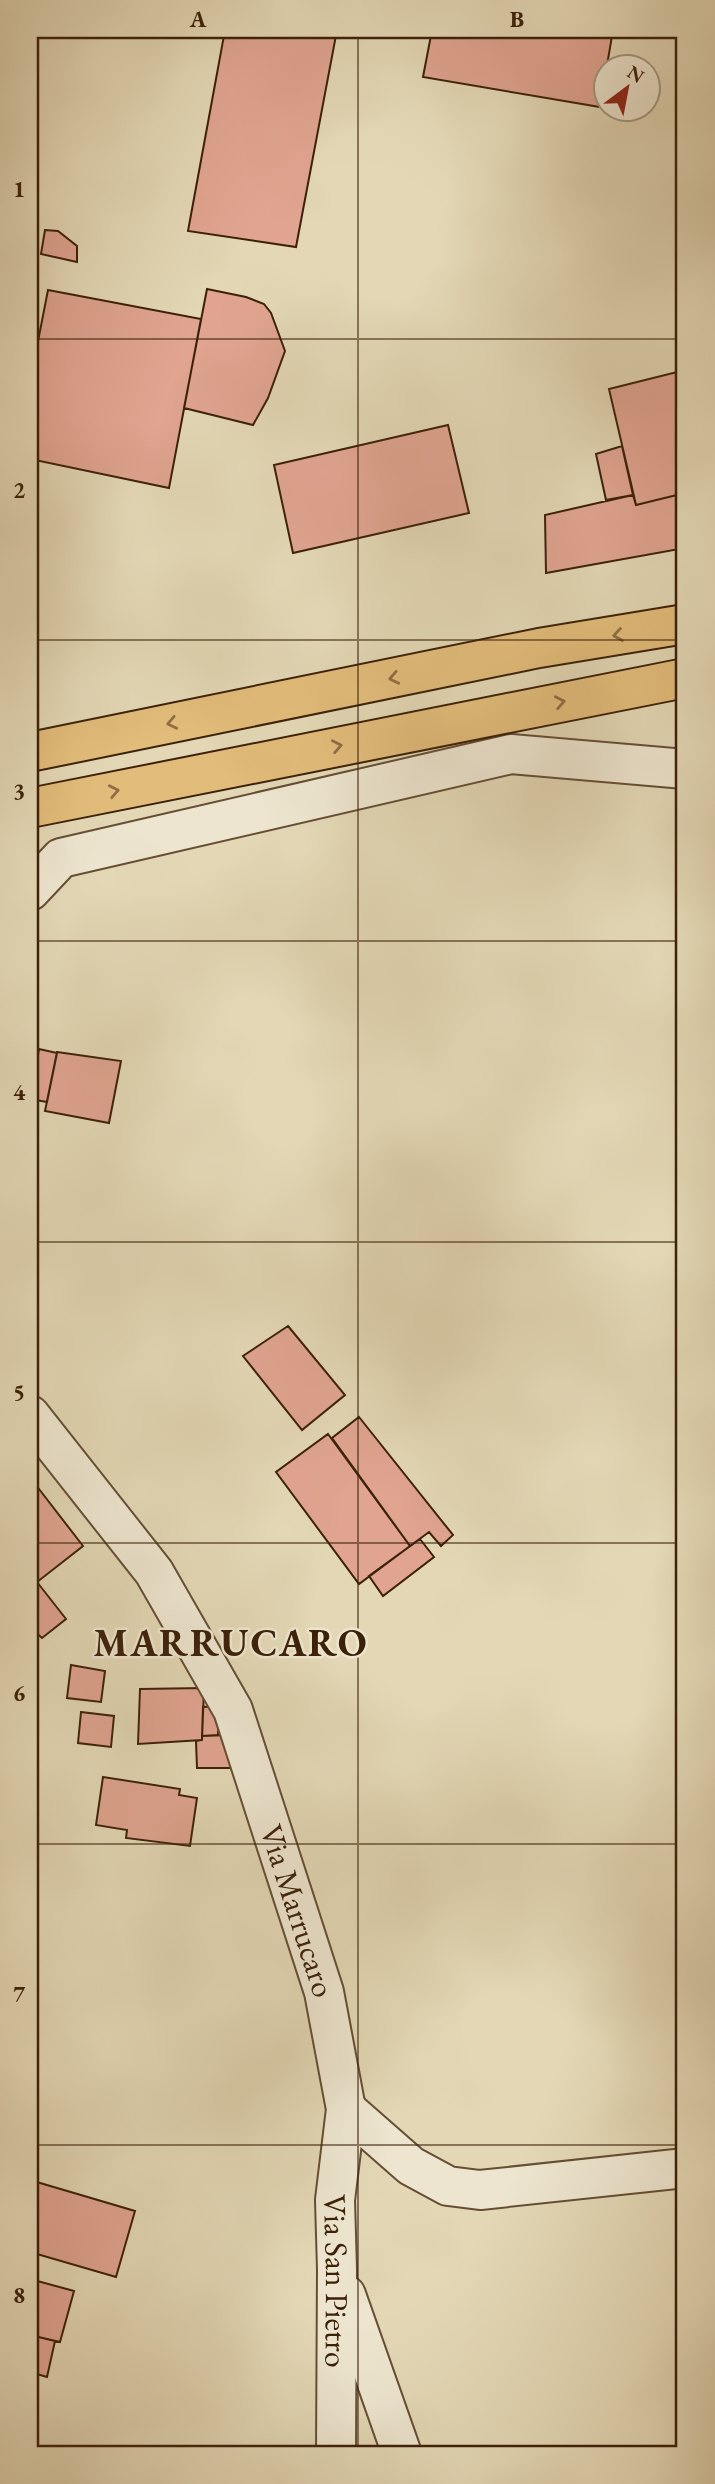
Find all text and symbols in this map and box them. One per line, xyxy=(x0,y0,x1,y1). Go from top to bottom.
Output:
text: A xyxy=(189,4,207,34)
text: B xyxy=(510,4,524,34)
north arrow xyxy=(592,52,662,122)
text: N xyxy=(623,59,649,89)
text: 1 xyxy=(13,174,25,204)
text: 2 xyxy=(13,475,25,505)
one-way arrow xyxy=(612,627,624,642)
one-way arrow xyxy=(388,669,400,684)
one-way arrow xyxy=(554,696,566,711)
one-way arrow xyxy=(166,715,178,730)
one-way arrow xyxy=(331,739,343,754)
text: 3 xyxy=(13,776,25,806)
one-way arrow xyxy=(108,784,120,799)
text: 4 xyxy=(13,1077,26,1107)
text: 5 xyxy=(13,1377,25,1407)
district label: MARRUCARO xyxy=(93,1618,369,1667)
text: 6 xyxy=(13,1678,25,1708)
street label: Via Marrucaro xyxy=(250,1819,345,2002)
text: 7 xyxy=(13,1979,26,2009)
street label: Via San Pietro xyxy=(314,2194,358,2368)
text: 8 xyxy=(13,2280,25,2310)

